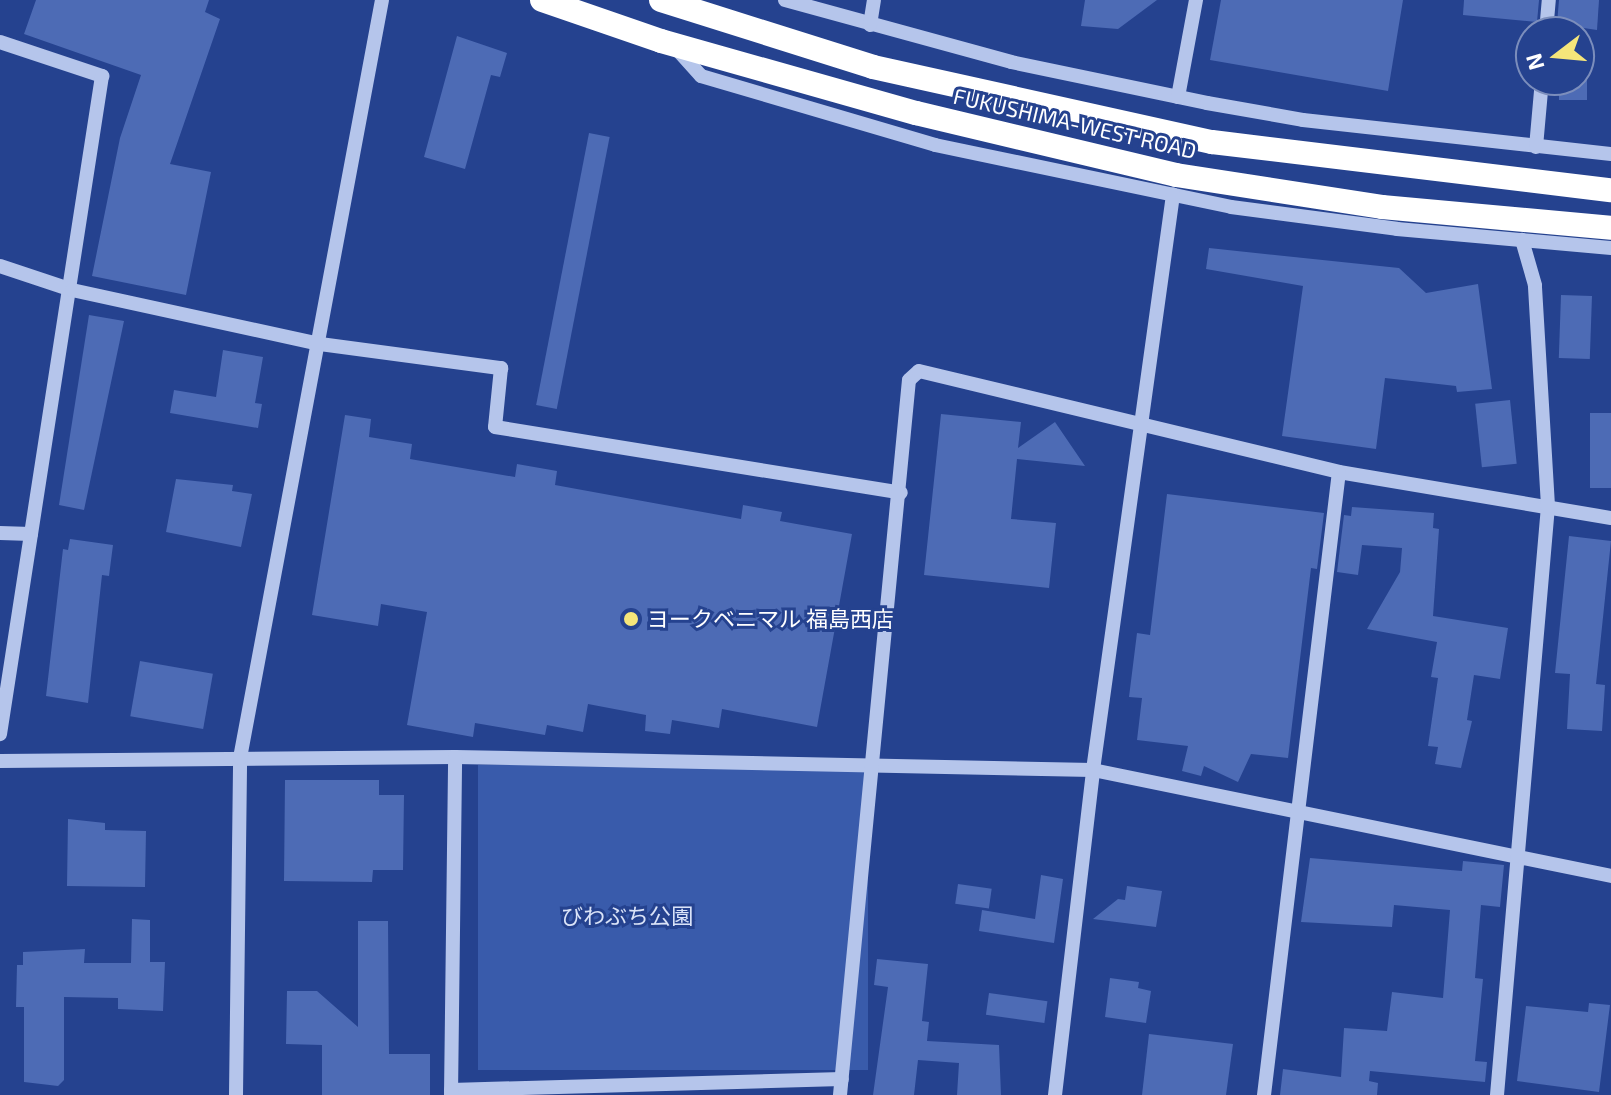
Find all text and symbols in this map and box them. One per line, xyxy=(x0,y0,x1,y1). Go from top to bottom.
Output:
north arrow xyxy=(1515,16,1595,96)
text: N xyxy=(1519,51,1549,73)
street label: FUKUSHIMA-WEST ROAD xyxy=(951,82,1199,164)
place label: ヨークベニマル 福島西店 xyxy=(647,606,894,632)
marker: ヨークベニマル 福島西店 xyxy=(622,610,640,628)
park label: びわぶち公園 xyxy=(561,903,693,929)

